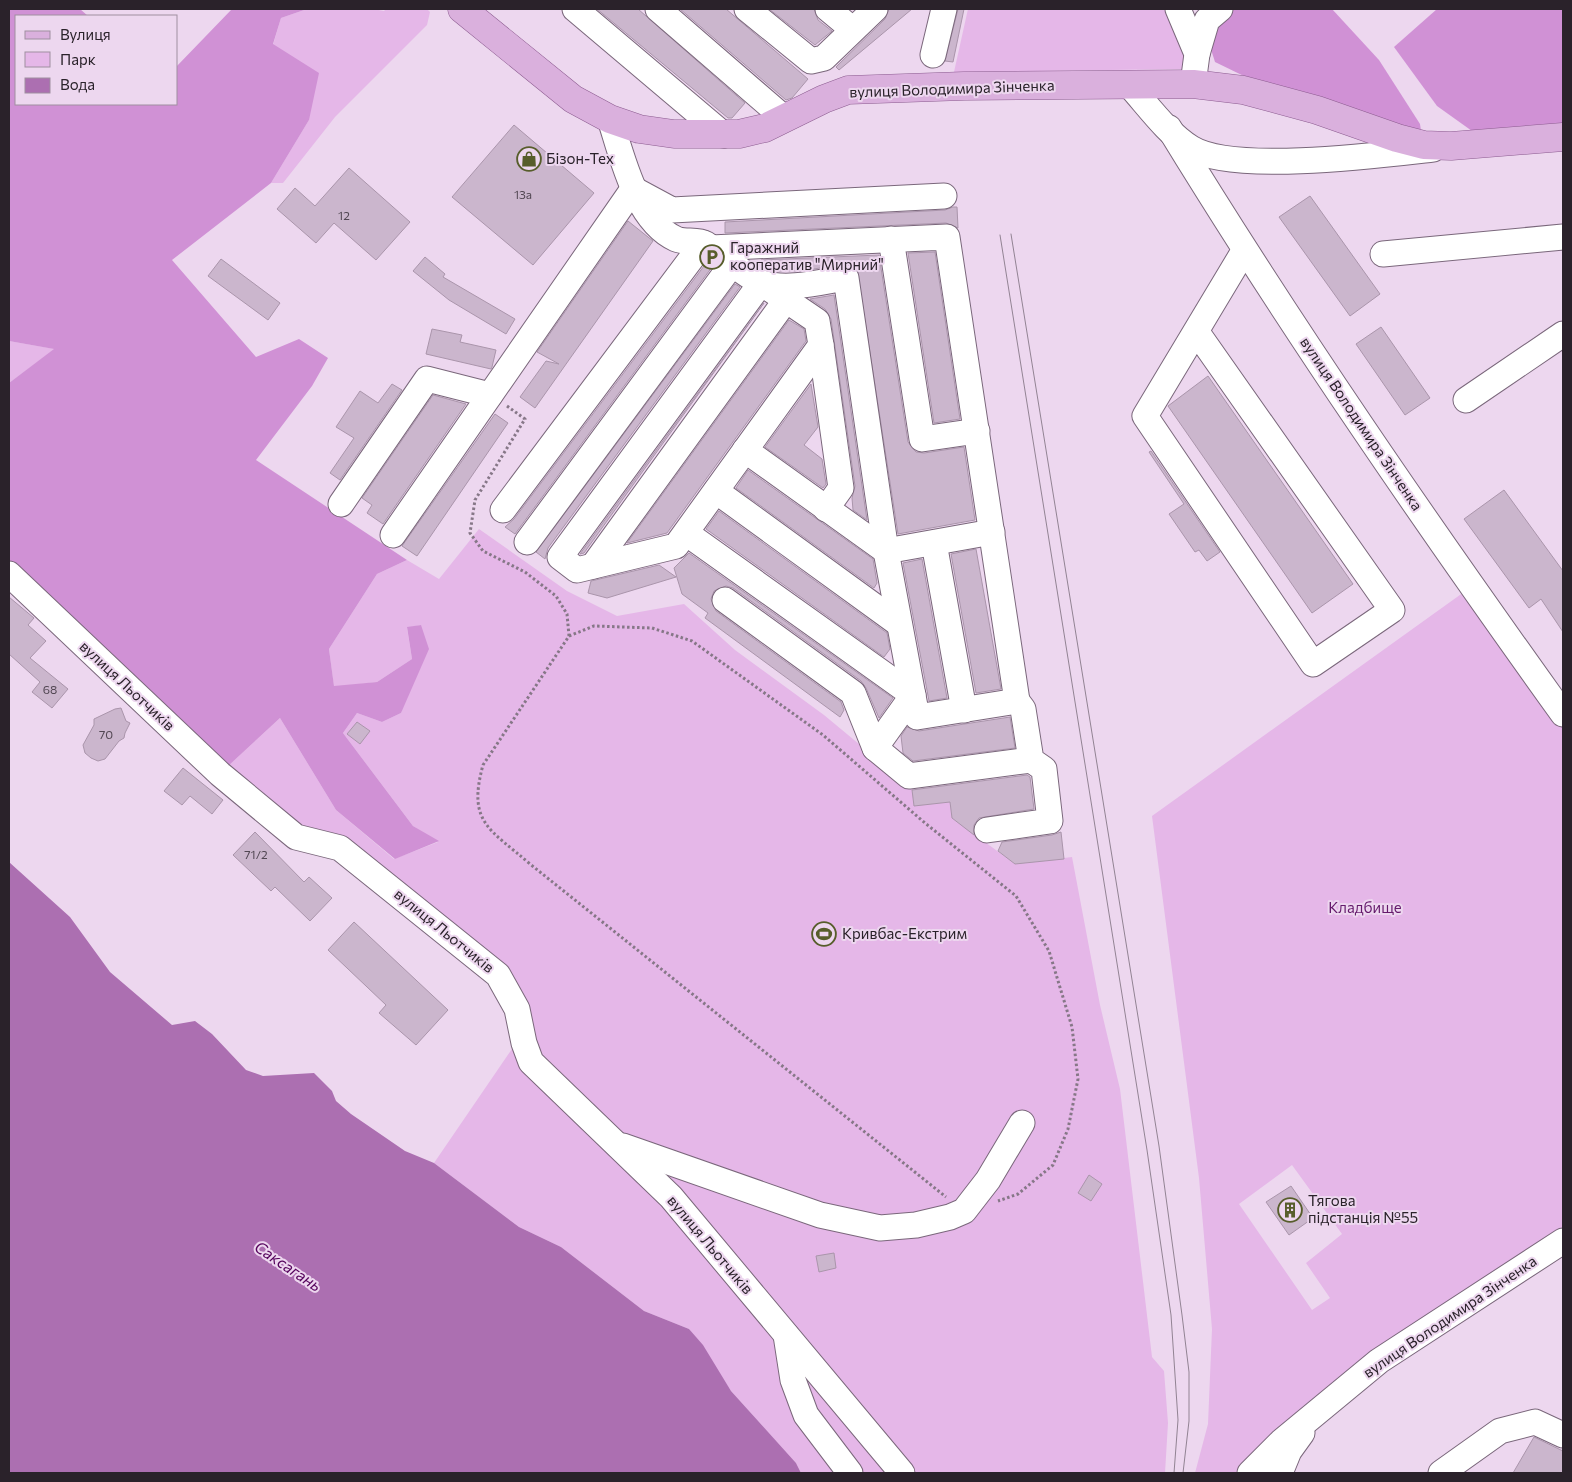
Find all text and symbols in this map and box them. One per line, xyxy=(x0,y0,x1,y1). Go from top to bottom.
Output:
legend xyxy=(15,15,178,105)
text: Вулиця xyxy=(60,25,111,43)
text: Парк xyxy=(60,50,96,68)
text: Вода xyxy=(60,75,95,93)
street label: вулиця Володимира Зінченка xyxy=(849,75,1055,101)
shop icon: Бізон-Тех xyxy=(516,146,542,172)
place label: Бізон-Тех xyxy=(546,149,614,167)
house number: 13а xyxy=(514,187,532,201)
house number: 12 xyxy=(338,208,350,222)
place label: Гаражний кооператив "Мирний" xyxy=(730,238,884,273)
parking icon: Гаражний кооператив "Мирний" xyxy=(699,244,725,270)
street label: вулиця Володимира Зінченка xyxy=(1297,333,1427,514)
street label: вулиця Льотчиків xyxy=(76,637,179,734)
house number: 68 xyxy=(43,682,57,696)
house number: 70 xyxy=(99,727,113,741)
house number: 71/2 xyxy=(244,847,268,861)
street label: вулиця Льотчиків xyxy=(391,884,498,976)
park label: Кладбище xyxy=(1328,898,1402,916)
sports icon: Кривбас-Екстрим xyxy=(811,921,837,947)
place label: Кривбас-Екстрим xyxy=(842,924,967,942)
street label: вулиця Льотчиків xyxy=(664,1191,757,1297)
place label: Тягова підстанція №55 xyxy=(1308,1191,1418,1226)
building icon: Тягова підстанція №55 xyxy=(1277,1197,1303,1223)
water label: Саксагань xyxy=(251,1236,325,1295)
street label: вулиця Володимира Зінченка xyxy=(1359,1251,1540,1381)

